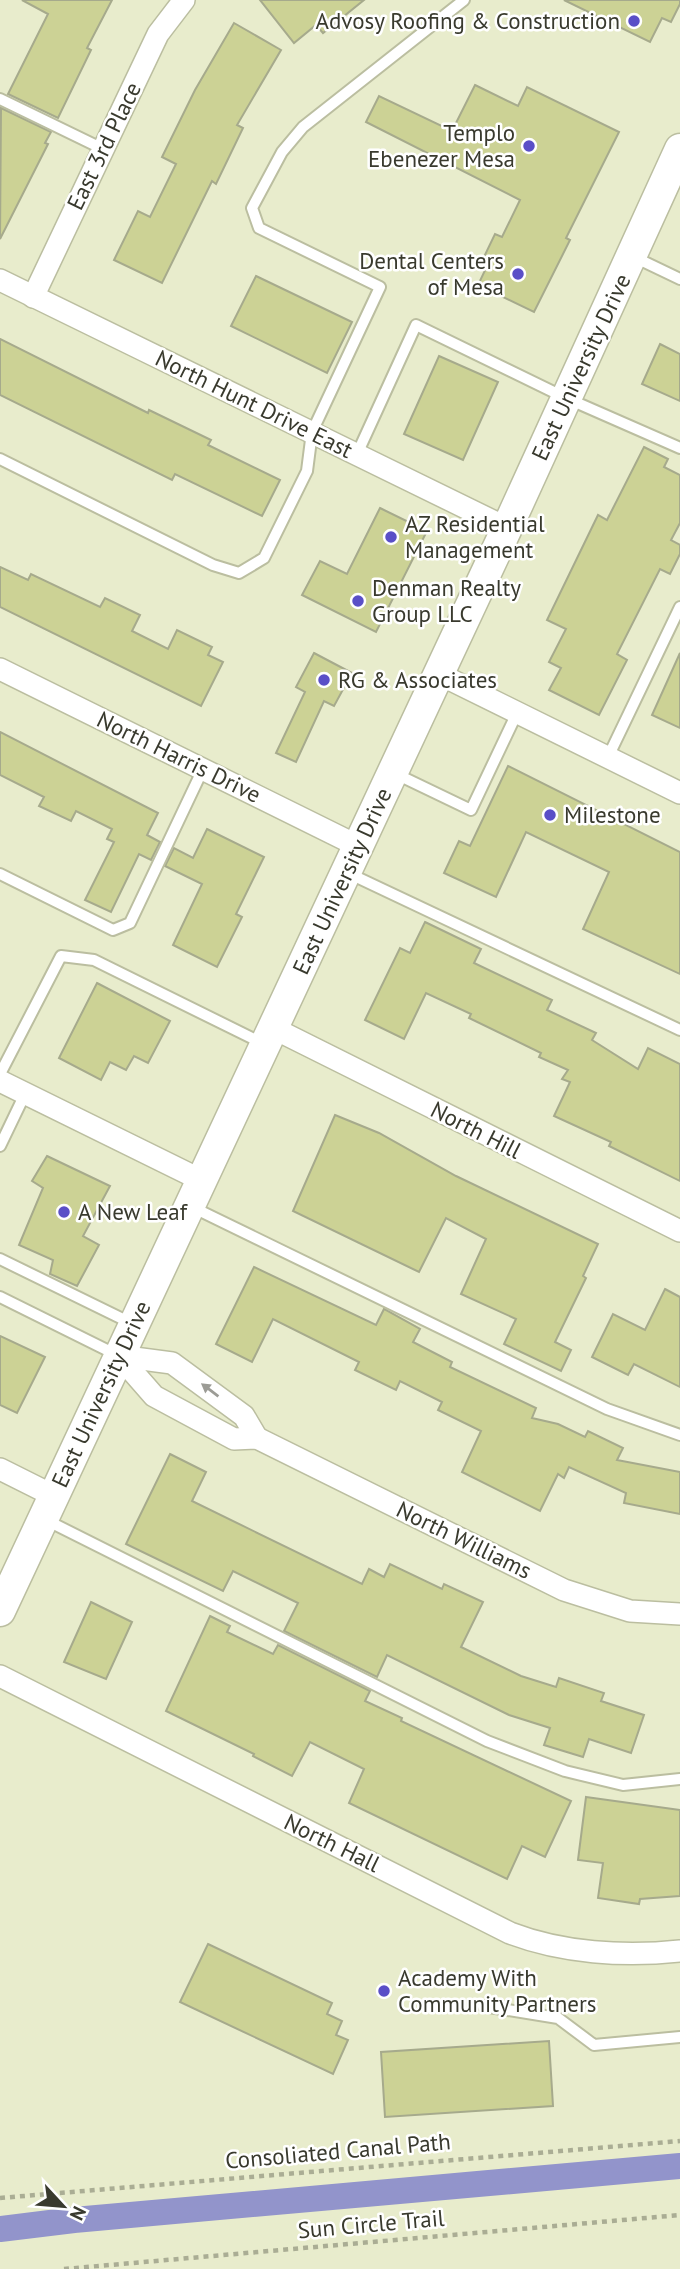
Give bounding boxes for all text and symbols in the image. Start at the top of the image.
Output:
place label: Advosy Roofing & Construction [316,6,620,35]
marker: Advosy Roofing & Construction [626,13,642,29]
street label: East 3rd Place [60,77,147,214]
place label: Templo Ebenezer Mesa [368,118,515,173]
marker: Templo Ebenezer Mesa [521,138,537,154]
place label: Dental Centers of Mesa [359,246,504,301]
marker: Dental Centers of Mesa [510,266,526,282]
street label: East University Drive [525,269,637,465]
street label: North Hunt Drive East [151,343,358,464]
place label: AZ Residential Management [405,509,545,564]
marker: AZ Residential Management [383,529,399,545]
place label: Denman Realty Group LLC [372,573,521,628]
marker: Denman Realty Group LLC [350,593,366,609]
place label: RG & Associates [338,665,497,694]
marker: RG & Associates [316,672,332,688]
street label: North Harris Drive [92,704,266,809]
street label: East University Drive [286,783,398,979]
place label: Milestone [564,800,661,829]
marker: Milestone [542,807,558,823]
street label: North Hill [426,1094,527,1165]
place label: A New Leaf [78,1197,189,1226]
marker: A New Leaf [56,1204,72,1220]
street label: East University Drive [45,1296,157,1492]
one-way arrow [201,1383,219,1397]
street label: North Williams [392,1494,537,1585]
street label: North Hall [280,1807,385,1878]
place label: Academy With Community Partners [398,1963,597,2018]
marker: Academy With Community Partners [376,1983,392,1999]
street label: Consoliated Canal Path [224,2126,452,2175]
north arrow [28,2171,98,2241]
text: N [65,2203,92,2224]
street label: Sun Circle Trail [296,2203,446,2244]

